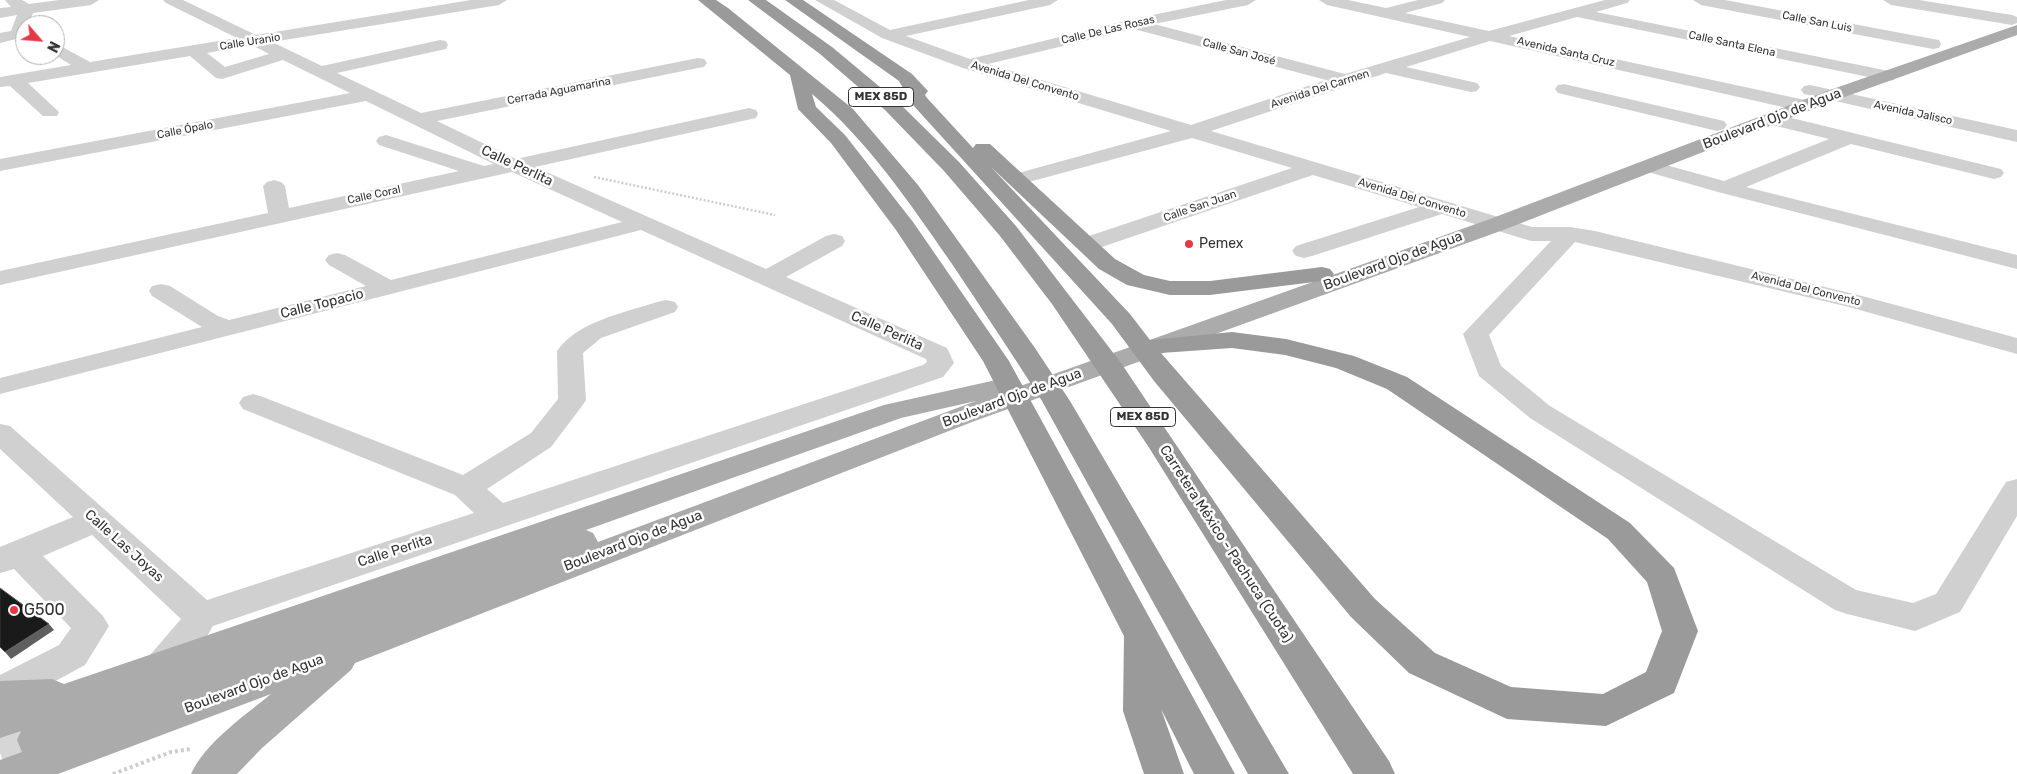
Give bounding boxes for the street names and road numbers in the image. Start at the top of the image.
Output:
street label: Calle San Luis [1781,9,1853,35]
street label: Calle De Las Rosas [1060,13,1156,47]
street label: Calle Santa Elena [1687,28,1777,60]
street label: Calle Uranio [219,31,281,53]
street label: Avenida Santa Cruz [1516,34,1616,70]
street label: Calle San José [1201,36,1277,68]
street label: Avenida Del Convento [969,58,1081,104]
street label: Avenida Del Carmen [1269,67,1371,111]
street label: Cerrada Aguamarina [506,74,612,108]
street label: Boulevard Ojo de Agua [1700,85,1844,153]
road number: MEX 85D [848,88,914,106]
street label: Avenida Jalisco [1872,98,1954,128]
street label: Calle Ópalo [156,118,214,142]
street label: Calle Perlita [478,142,556,190]
street label: Avenida Del Convento [1356,175,1468,221]
street label: Calle Coral [346,183,402,207]
street label: Calle San Juan [1162,187,1238,225]
street label: Boulevard Ojo de Agua [1321,228,1465,294]
street label: Avenida Del Convento [1750,269,1862,309]
street label: Calle Topacio [279,286,365,322]
street label: Calle Perlita [848,308,926,354]
street label: Boulevard Ojo de Agua [940,365,1084,431]
road number: MEX 85D [1110,408,1176,427]
street label: Carretera México - Pachuca (Cuota) [1156,442,1296,646]
street label: Calle Las Joyas [81,506,167,586]
street label: Boulevard Ojo de Agua [561,507,705,575]
street label: Calle Perlita [356,531,434,571]
street label: Boulevard Ojo de Agua [182,651,326,717]

